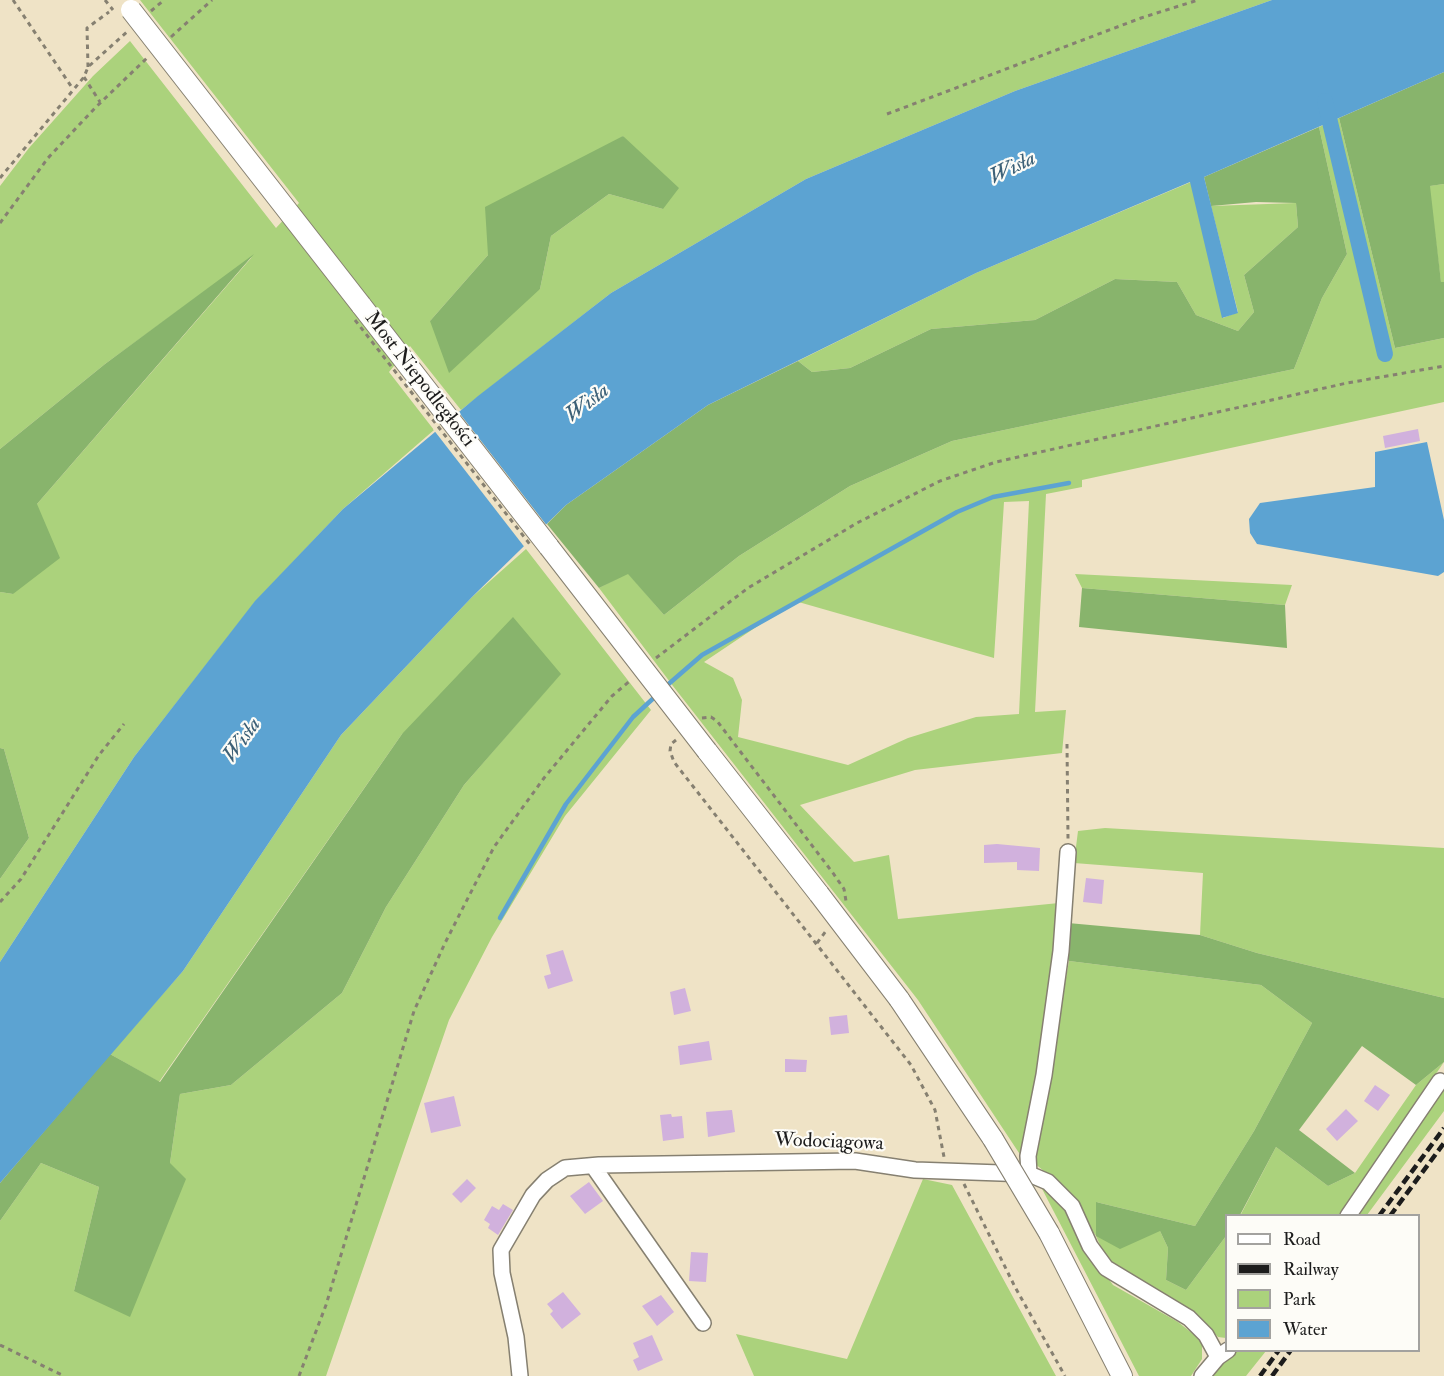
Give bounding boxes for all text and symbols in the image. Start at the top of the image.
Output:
water label: Wisła [986,147,1040,191]
street label: Most Niepodległości [359,308,479,452]
water label: Wisła [561,379,615,429]
water label: Wisła [219,714,267,768]
street label: Wodociągowa [774,1129,884,1157]
legend [1225,1214,1420,1352]
text: Road [1283,1228,1321,1251]
text: Railway [1283,1258,1339,1281]
text: Park [1283,1288,1316,1311]
text: Water [1283,1318,1327,1341]

